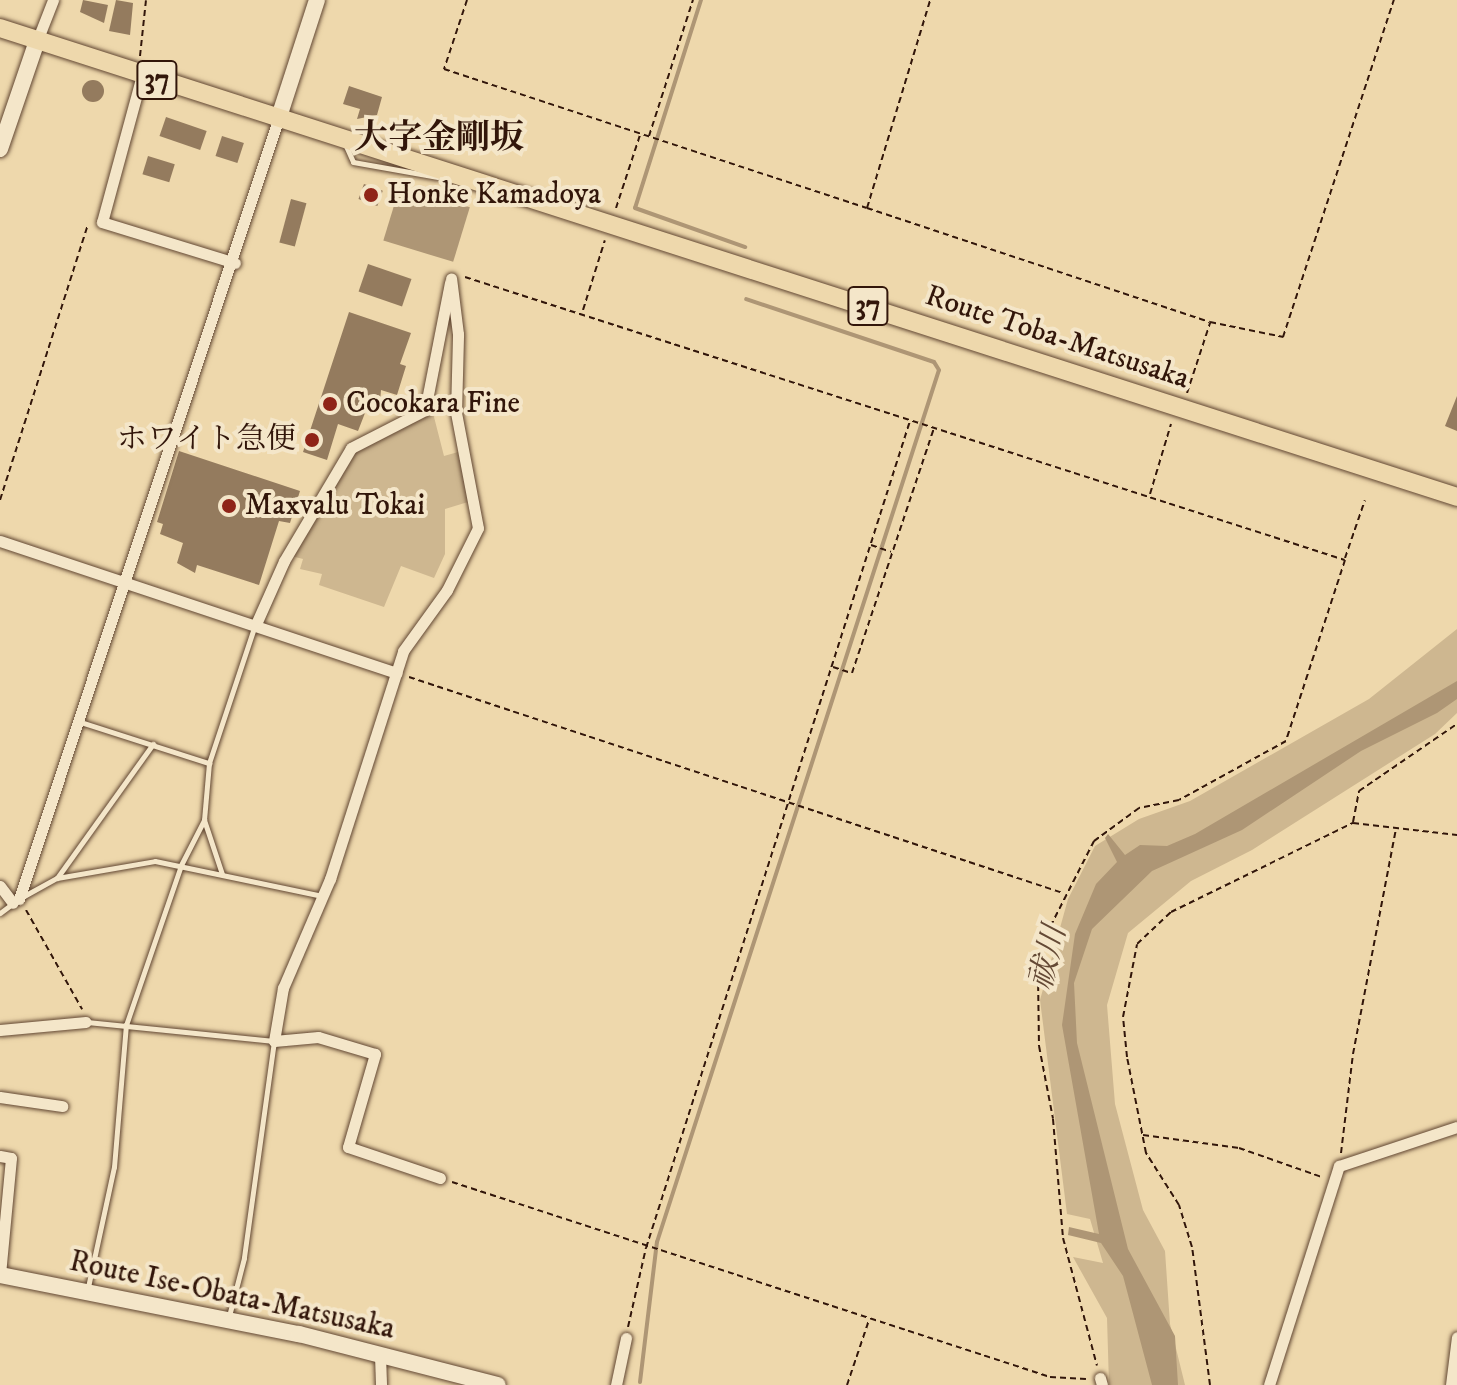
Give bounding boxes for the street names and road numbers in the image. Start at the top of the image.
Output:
road number: 37 [135,56,179,104]
street label: Route Toba-Matsusaka [921,278,1193,398]
road number: 37 [846,282,890,330]
street label: Route Ise-Obata-Matsusaka [66,1244,398,1348]

